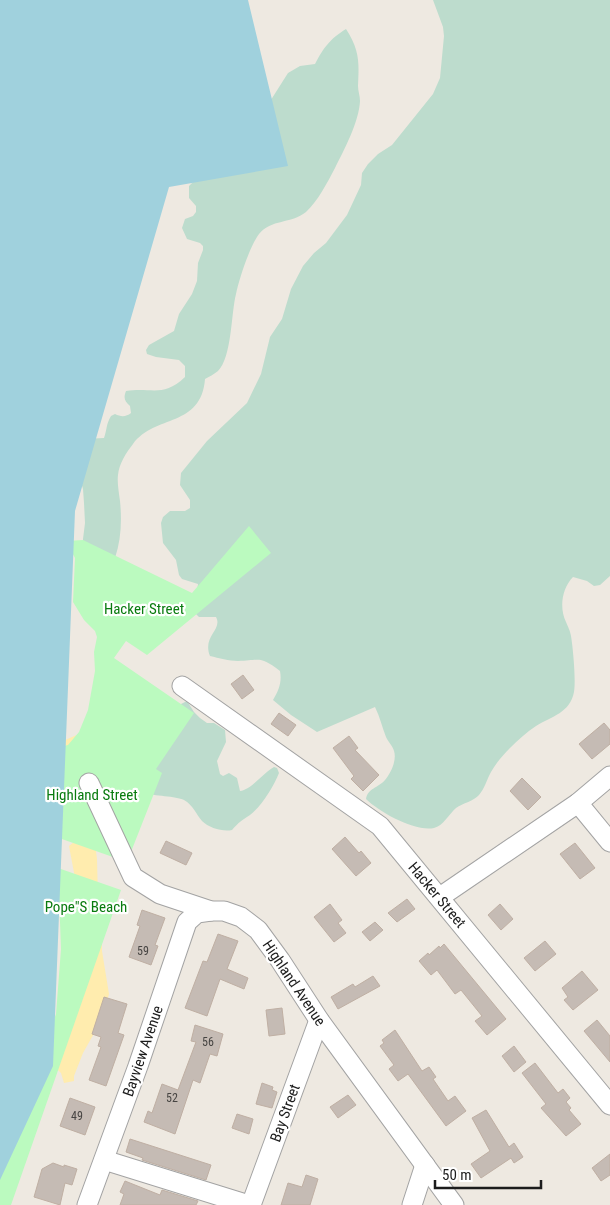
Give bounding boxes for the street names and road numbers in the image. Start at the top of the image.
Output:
street label: Hacker Street [404,858,470,932]
street label: Highland Avenue [259,937,329,1029]
street label: Bayview Avenue [119,1003,167,1099]
street label: Bay Street [266,1082,304,1144]

